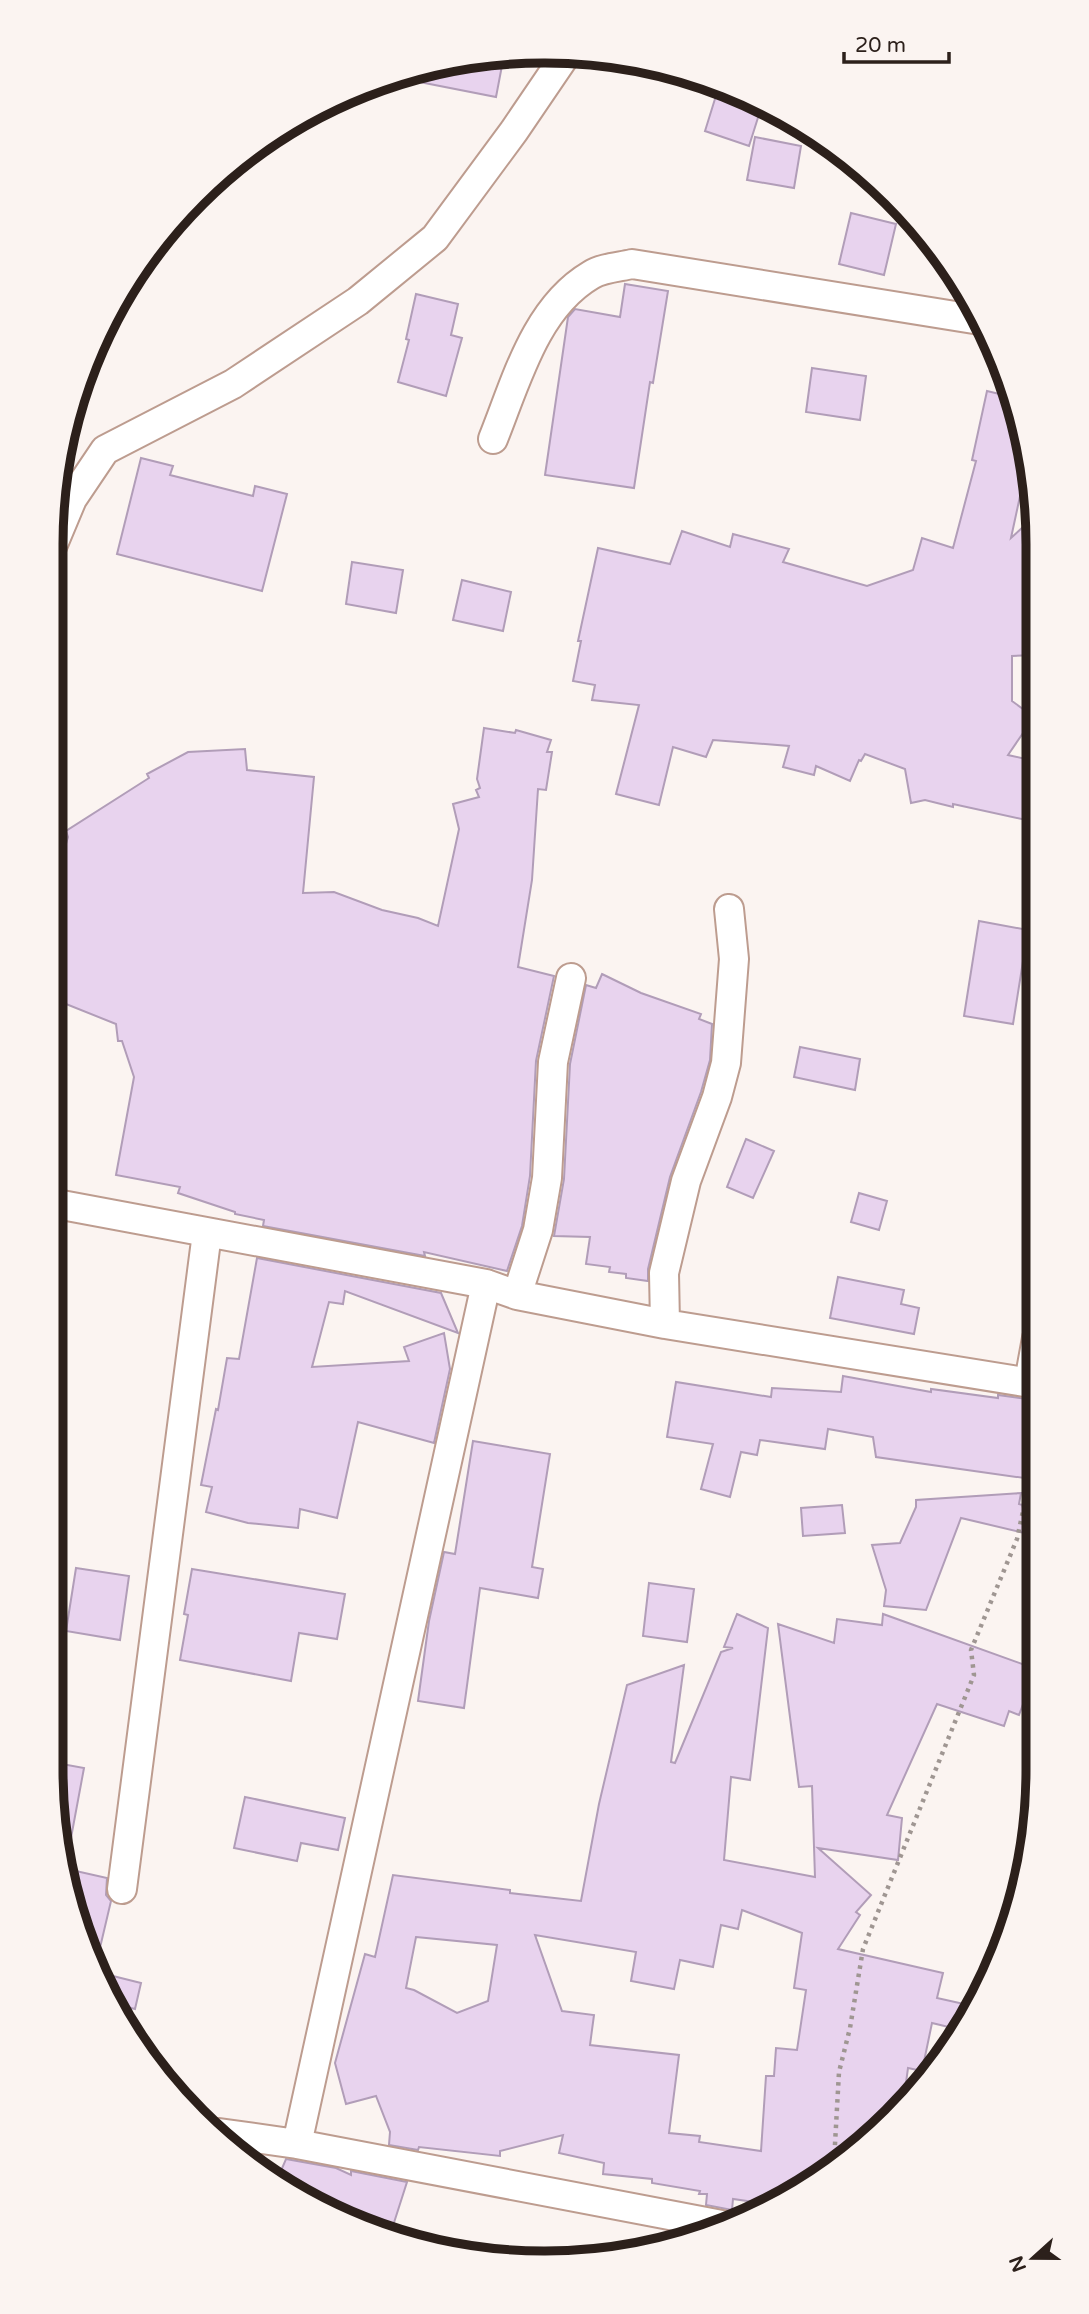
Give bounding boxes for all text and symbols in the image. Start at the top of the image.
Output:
scale bar [844,21,949,65]
text: 20 m [855,33,906,58]
north arrow [998,2223,1068,2293]
text: N [1005,2253,1031,2275]

